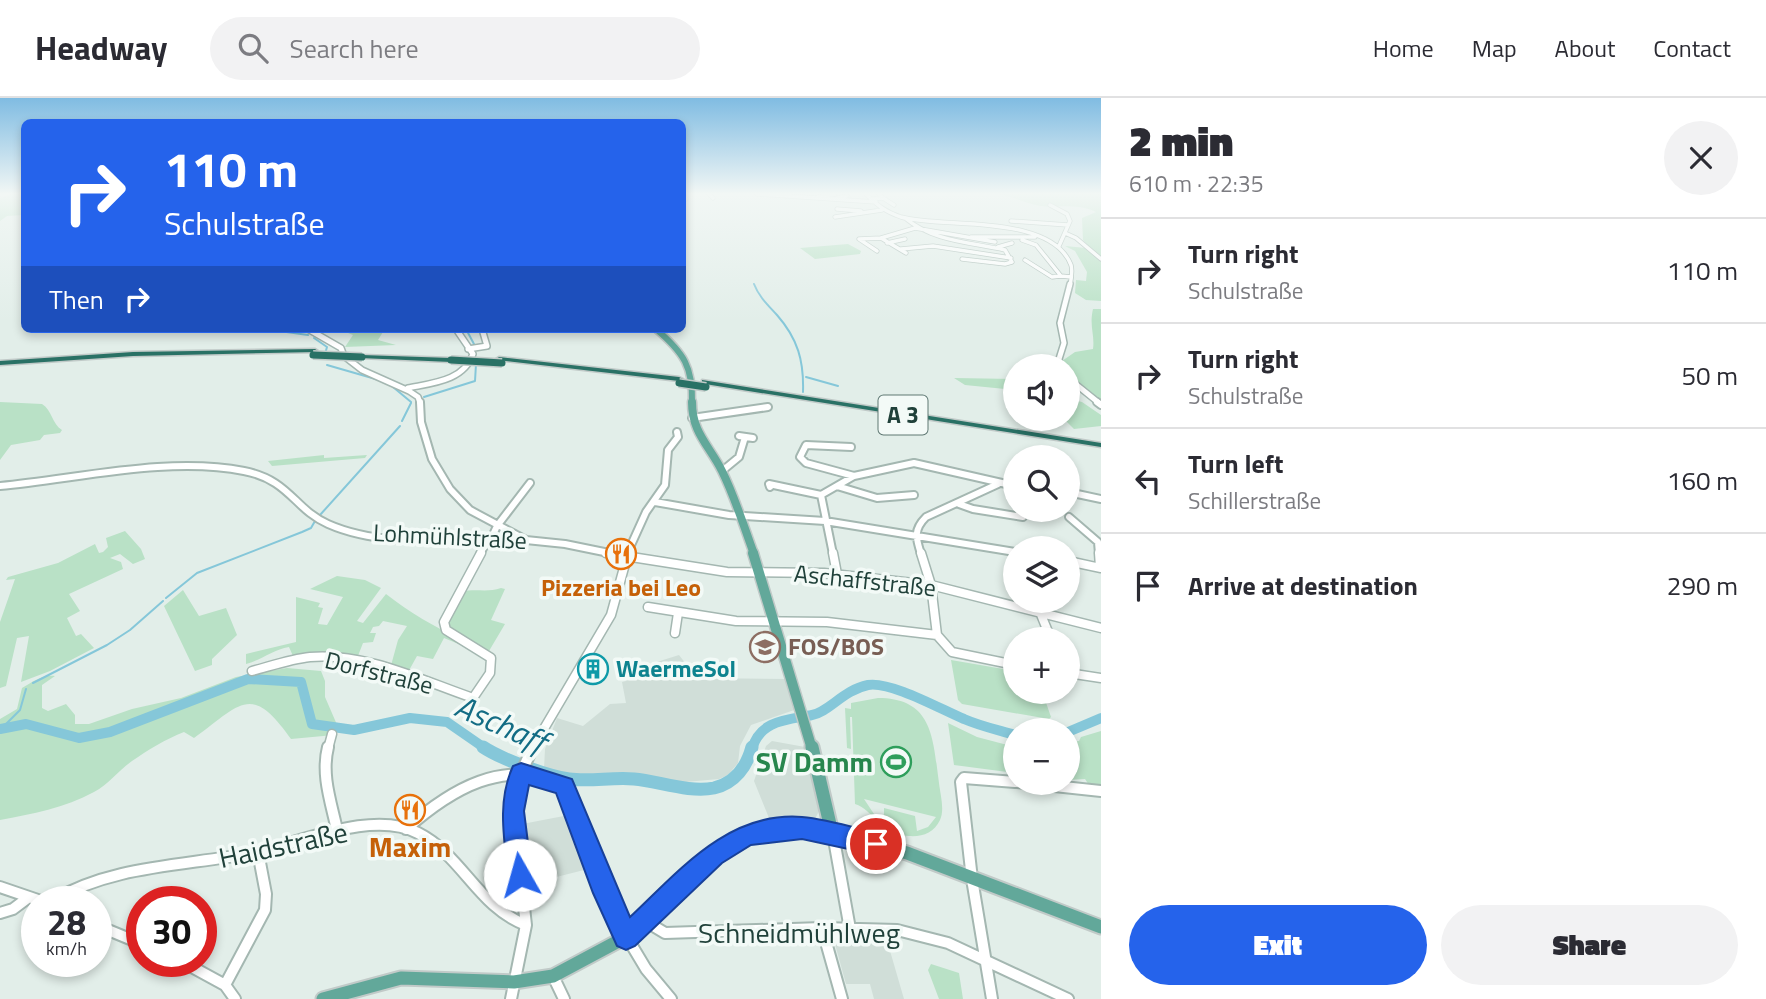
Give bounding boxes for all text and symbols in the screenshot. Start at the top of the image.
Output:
search box [210,17,700,80]
text: Headway [35,23,168,73]
icon: search [234,29,272,67]
text: Search here [290,29,419,68]
text: Home [1373,30,1434,66]
text: Map [1472,30,1517,66]
text: About [1555,30,1615,66]
text: Contact [1653,30,1731,66]
text: 2 min [1129,108,1233,172]
button: close [1664,121,1738,195]
text: 110 m [164,131,298,206]
icon: right [49,147,140,238]
text: 610 m · 22:35 [1129,166,1264,201]
text: Schulstraße [164,199,325,247]
text: Turn right [1188,234,1299,273]
text: 110 m [1667,251,1738,290]
icon: right [1129,252,1167,290]
text: Schulstraße [1188,273,1303,308]
text: Then [49,280,104,319]
icon: right [118,280,156,318]
text: Turn right [1188,339,1299,378]
map controls [1003,354,1080,795]
button: sound [1003,354,1080,431]
text: 50 m [1681,356,1738,395]
icon: right [1129,357,1167,395]
text: Schulstraße [1188,378,1303,413]
road number: A 3 [878,396,928,434]
text: Turn left [1188,444,1283,483]
button: search [1003,445,1080,522]
text: 160 m [1667,461,1738,500]
icon: left [1129,462,1167,500]
text: Schillerstraße [1188,483,1321,518]
street label: Lohmühlstraße [372,514,528,558]
button: layers [1003,536,1080,613]
restaurant icon: Pizzeria bei Leo [604,537,638,571]
street label: Aschaffstraße [792,555,938,605]
text: Arrive at destination [1188,566,1418,605]
text: 290 m [1667,566,1738,605]
icon: arrive [1129,567,1167,605]
place label: Pizzeria bei Leo [541,569,701,605]
button: + [1003,627,1080,704]
place label: FOS/BOS [788,628,884,664]
school or university icon: FOS/BOS [748,630,782,664]
street label: Dorfstraße [321,641,437,703]
place label: WaermeSol [616,650,736,686]
building icon: WaermeSol [576,652,610,686]
water label: Aschaff [448,682,560,767]
button: − [1003,718,1080,795]
place label: SV Damm [756,740,873,783]
sports icon: SV Damm [879,745,913,779]
restaurant icon: Maxim [393,793,427,827]
street label: Haidstraße [215,810,351,879]
pin [846,814,906,874]
place label: Maxim [369,825,451,868]
icon: arrive [857,825,895,863]
position arrow [483,838,557,912]
speed limit sign: 30 [126,886,217,977]
text: 28 [47,895,86,949]
button: Exit [1129,905,1427,985]
button: Share [1441,905,1738,985]
street label: Schneidmühlweg [698,911,900,954]
text: km/h [46,935,87,962]

